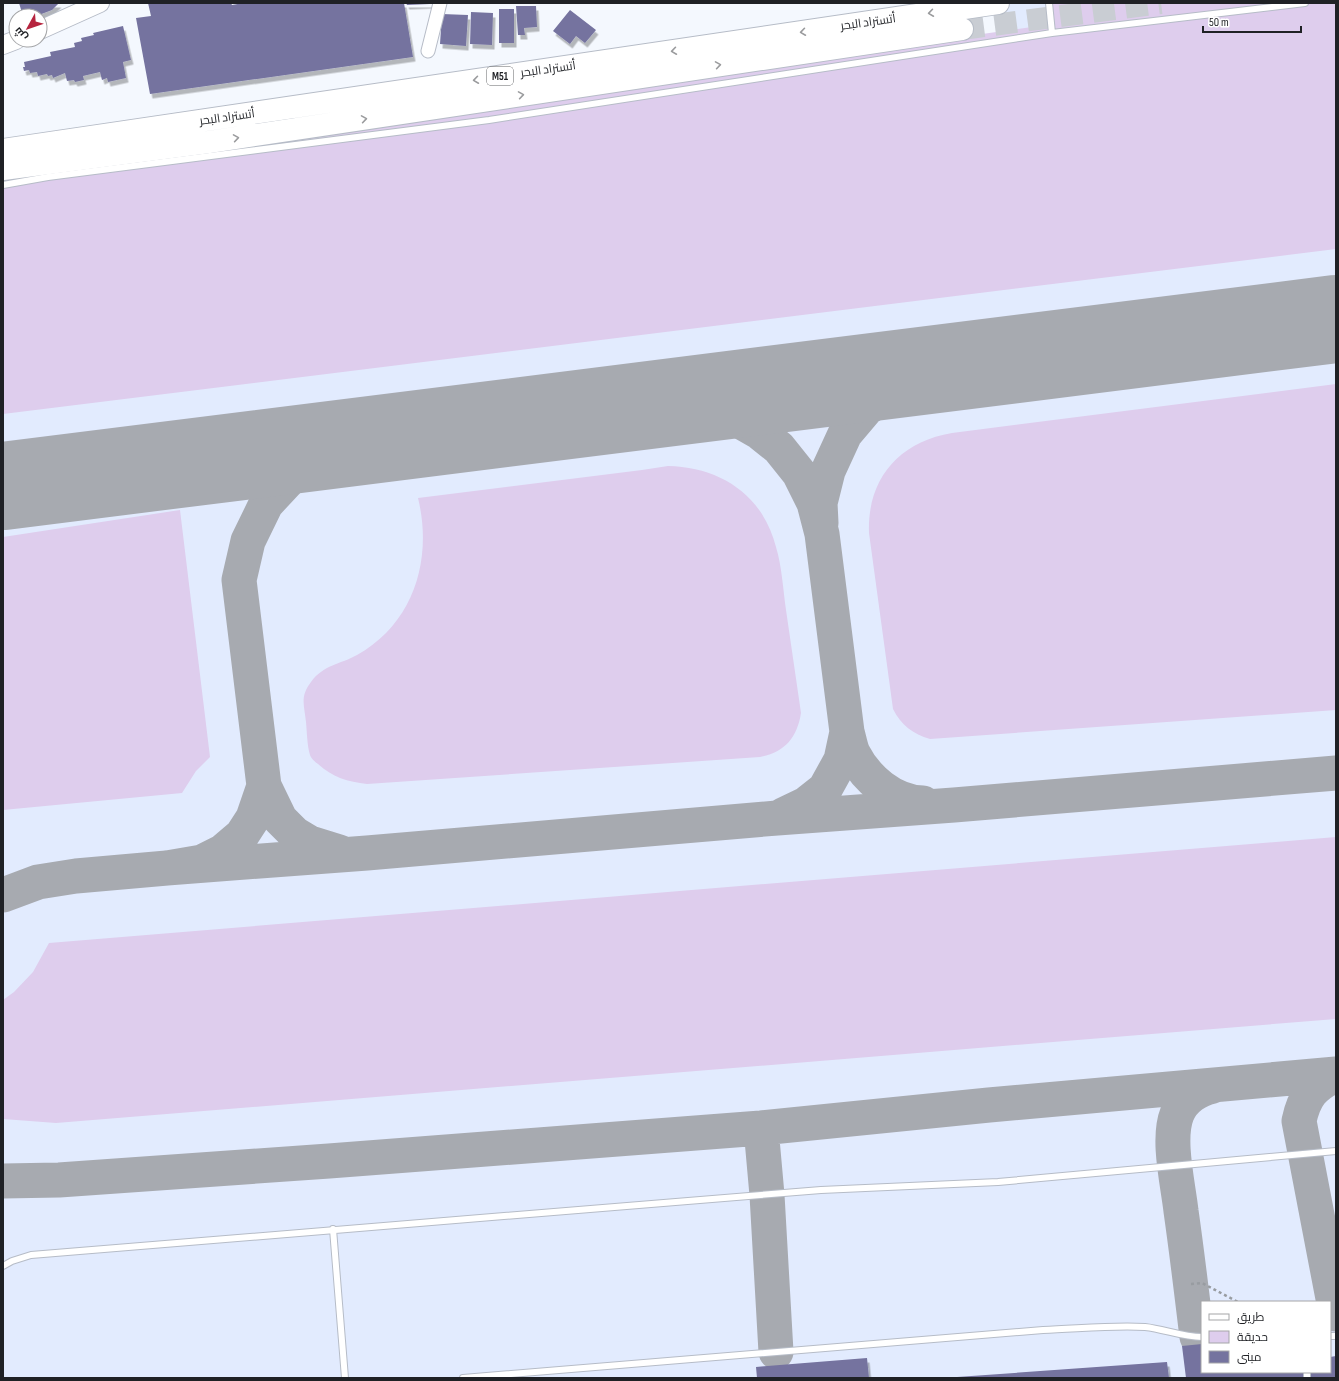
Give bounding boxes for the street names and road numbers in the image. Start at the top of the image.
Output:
street label: أتستراد البحر [838,10,897,34]
street label: أتستراد البحر [518,57,577,81]
road number: M51 [487,67,513,85]
street label: أتستراد البحر [197,105,256,129]

